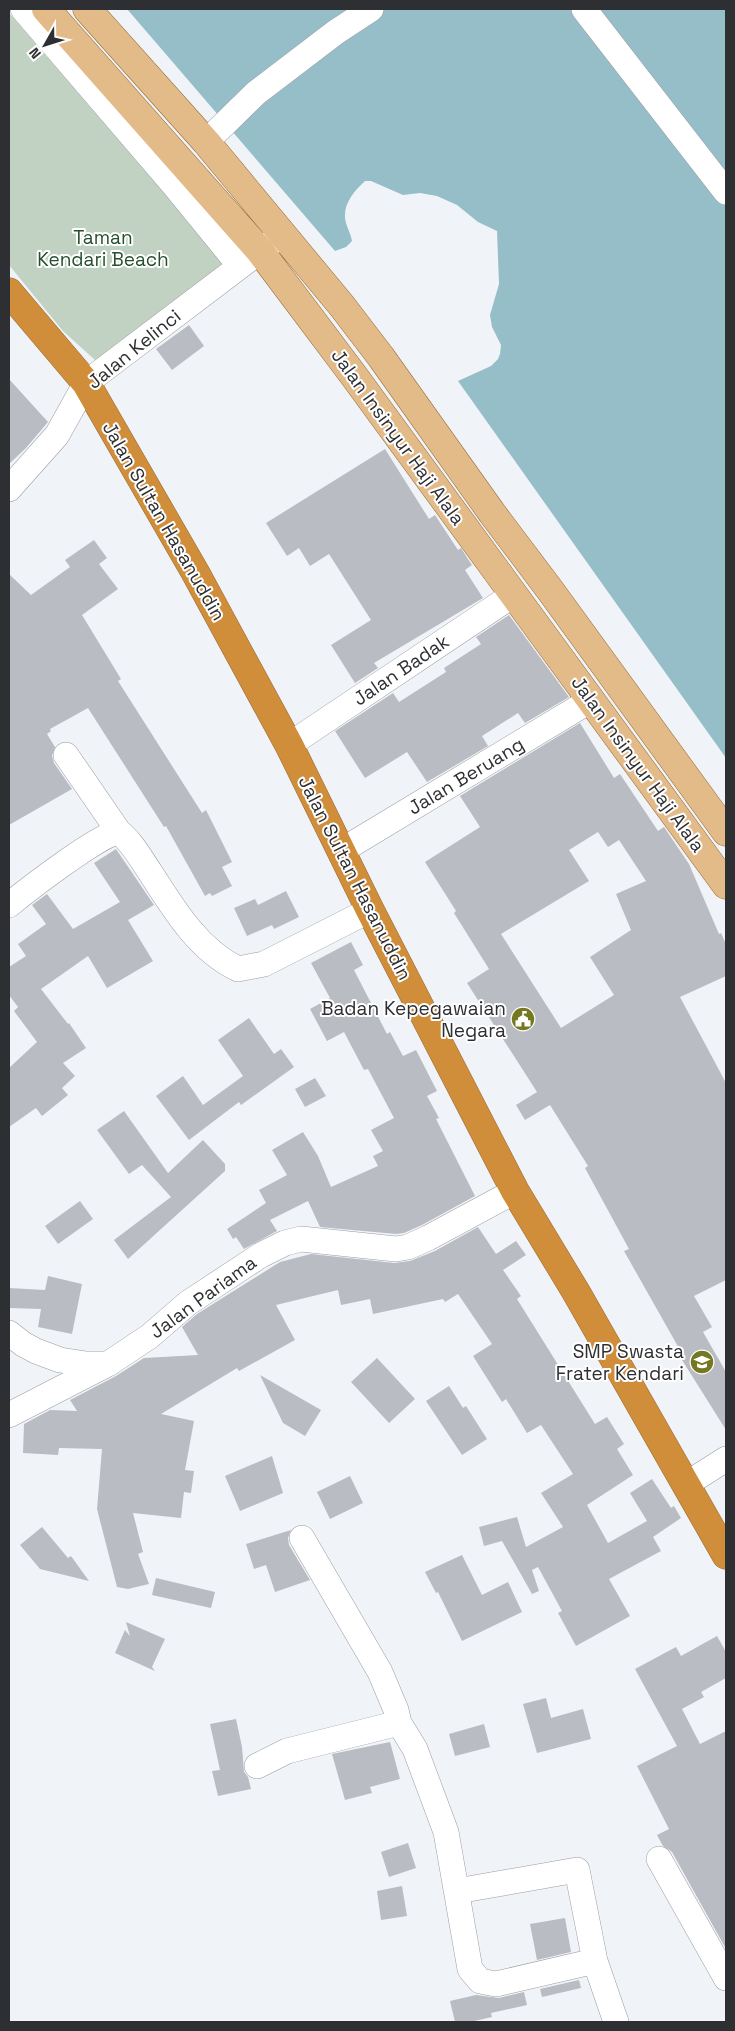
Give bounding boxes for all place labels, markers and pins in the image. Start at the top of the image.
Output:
place label: Badan Kepegawaian Negara [321,996,506,1043]
public building icon: Badan Kepegawaian Negara [510,1006,536,1032]
place label: SMP Swasta Frater Kendari [556,1339,684,1386]
school or university icon: SMP Swasta Frater Kendari [689,1349,715,1375]

